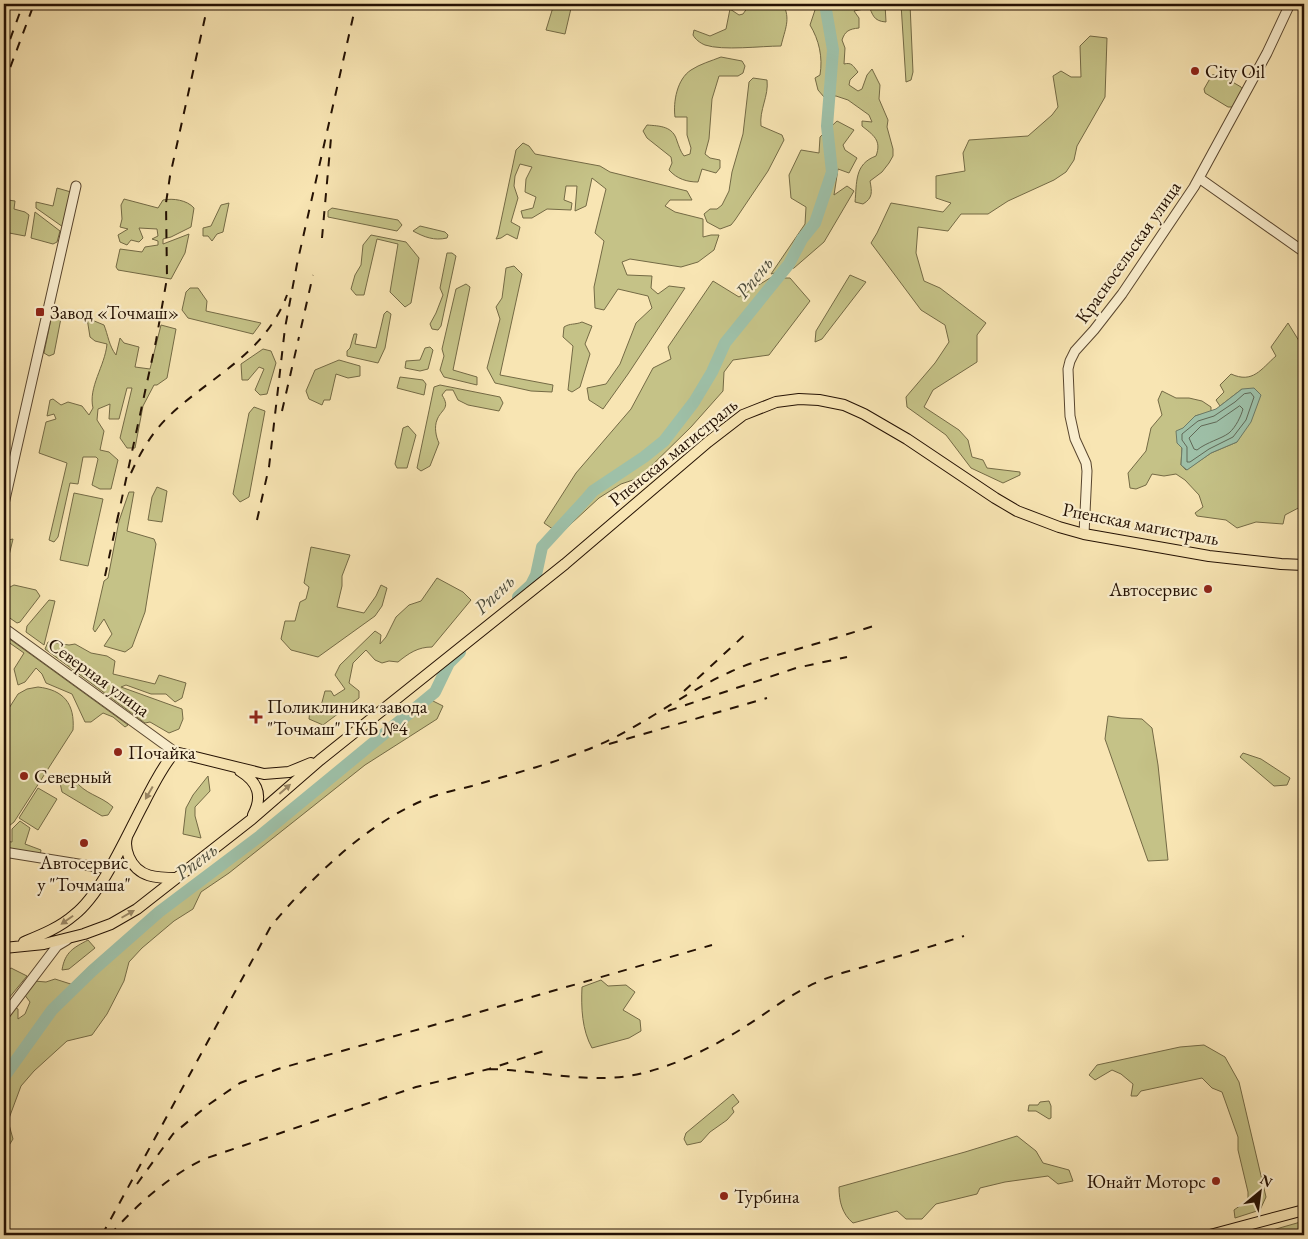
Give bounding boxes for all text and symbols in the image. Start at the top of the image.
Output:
place label: City Oil [1205,59,1265,84]
marker: City Oil [1189,65,1201,77]
street label: Красносельская улица [1069,176,1187,328]
water label: Рпень [729,250,779,304]
place label: Завод «Точмаш» [50,300,179,325]
marker: Завод «Точмаш» [34,306,46,318]
street label: Рпенская магистраль [603,392,743,512]
street label: Рпенская магистраль [1061,497,1222,552]
water label: Рпень [468,568,520,620]
place label: Автосервис [1108,577,1198,602]
marker: Автосервис [1202,583,1214,595]
street label: Северная улица [43,632,155,723]
place label: Поликлиника завода "Точмаш" ГКБ №4 [267,694,428,741]
marker: Поликлиника завода "Точмаш" ГКБ №4 [249,710,263,724]
place label: Почайка [128,740,196,765]
marker: Почайка [112,746,124,758]
place label: Северный [34,764,112,789]
marker: Северный [18,770,30,782]
one-way arrow [279,783,291,795]
one-way arrow [145,786,153,801]
water label: Рпень [169,836,223,886]
marker: Автосервис у "Точмаша" [78,837,90,849]
place label: Автосервис у "Точмаша" [37,850,131,897]
one-way arrow [120,910,135,918]
one-way arrow [60,915,74,925]
north arrow [1236,1166,1286,1216]
place label: Юнайт Моторс [1086,1169,1206,1194]
text: N [1257,1170,1276,1192]
marker: Юнайт Моторс [1210,1175,1222,1187]
place label: Турбина [734,1184,800,1209]
marker: Турбина [718,1190,730,1202]

